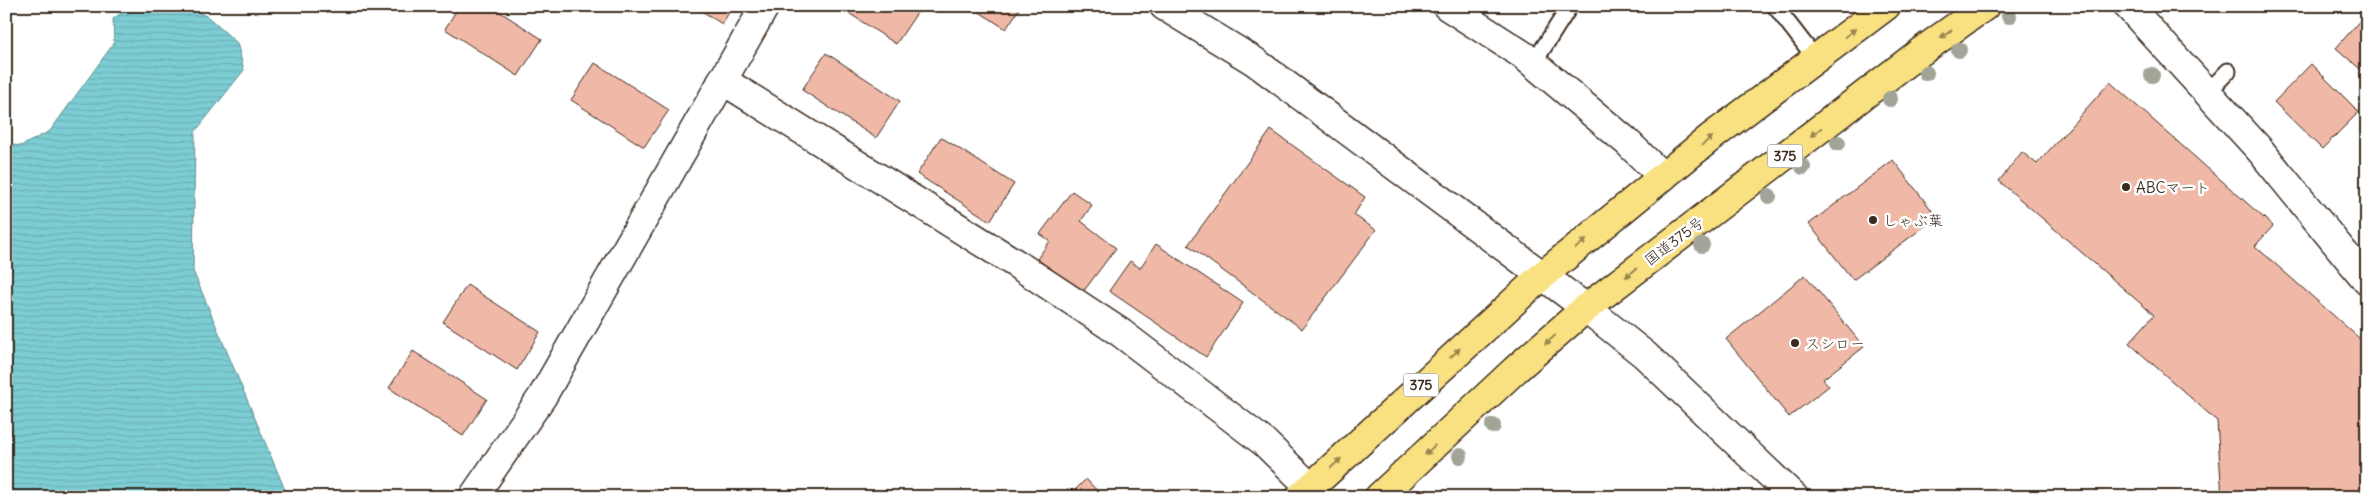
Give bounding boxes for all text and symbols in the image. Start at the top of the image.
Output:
one-way arrow [1844,28,1857,38]
one-way arrow [1939,29,1952,39]
one-way arrow [1809,127,1823,137]
one-way arrow [1700,136,1713,147]
road number: 375 [1768,144,1802,168]
place label: ABCマート [2136,178,2210,197]
marker: ABCマート [2120,181,2132,193]
place label: しゃぶ葉 [1883,211,1943,230]
street label: 国道375号 [1641,212,1707,270]
marker: しゃぶ葉 [1867,214,1879,226]
one-way arrow [1575,239,1587,250]
one-way arrow [1625,268,1638,279]
one-way arrow [1544,334,1556,346]
place label: スシロー [1805,334,1865,353]
marker: スシロー [1789,337,1801,349]
one-way arrow [1449,348,1462,359]
road number: 375 [1404,374,1438,396]
one-way arrow [1424,444,1436,456]
one-way arrow [1329,458,1342,469]

